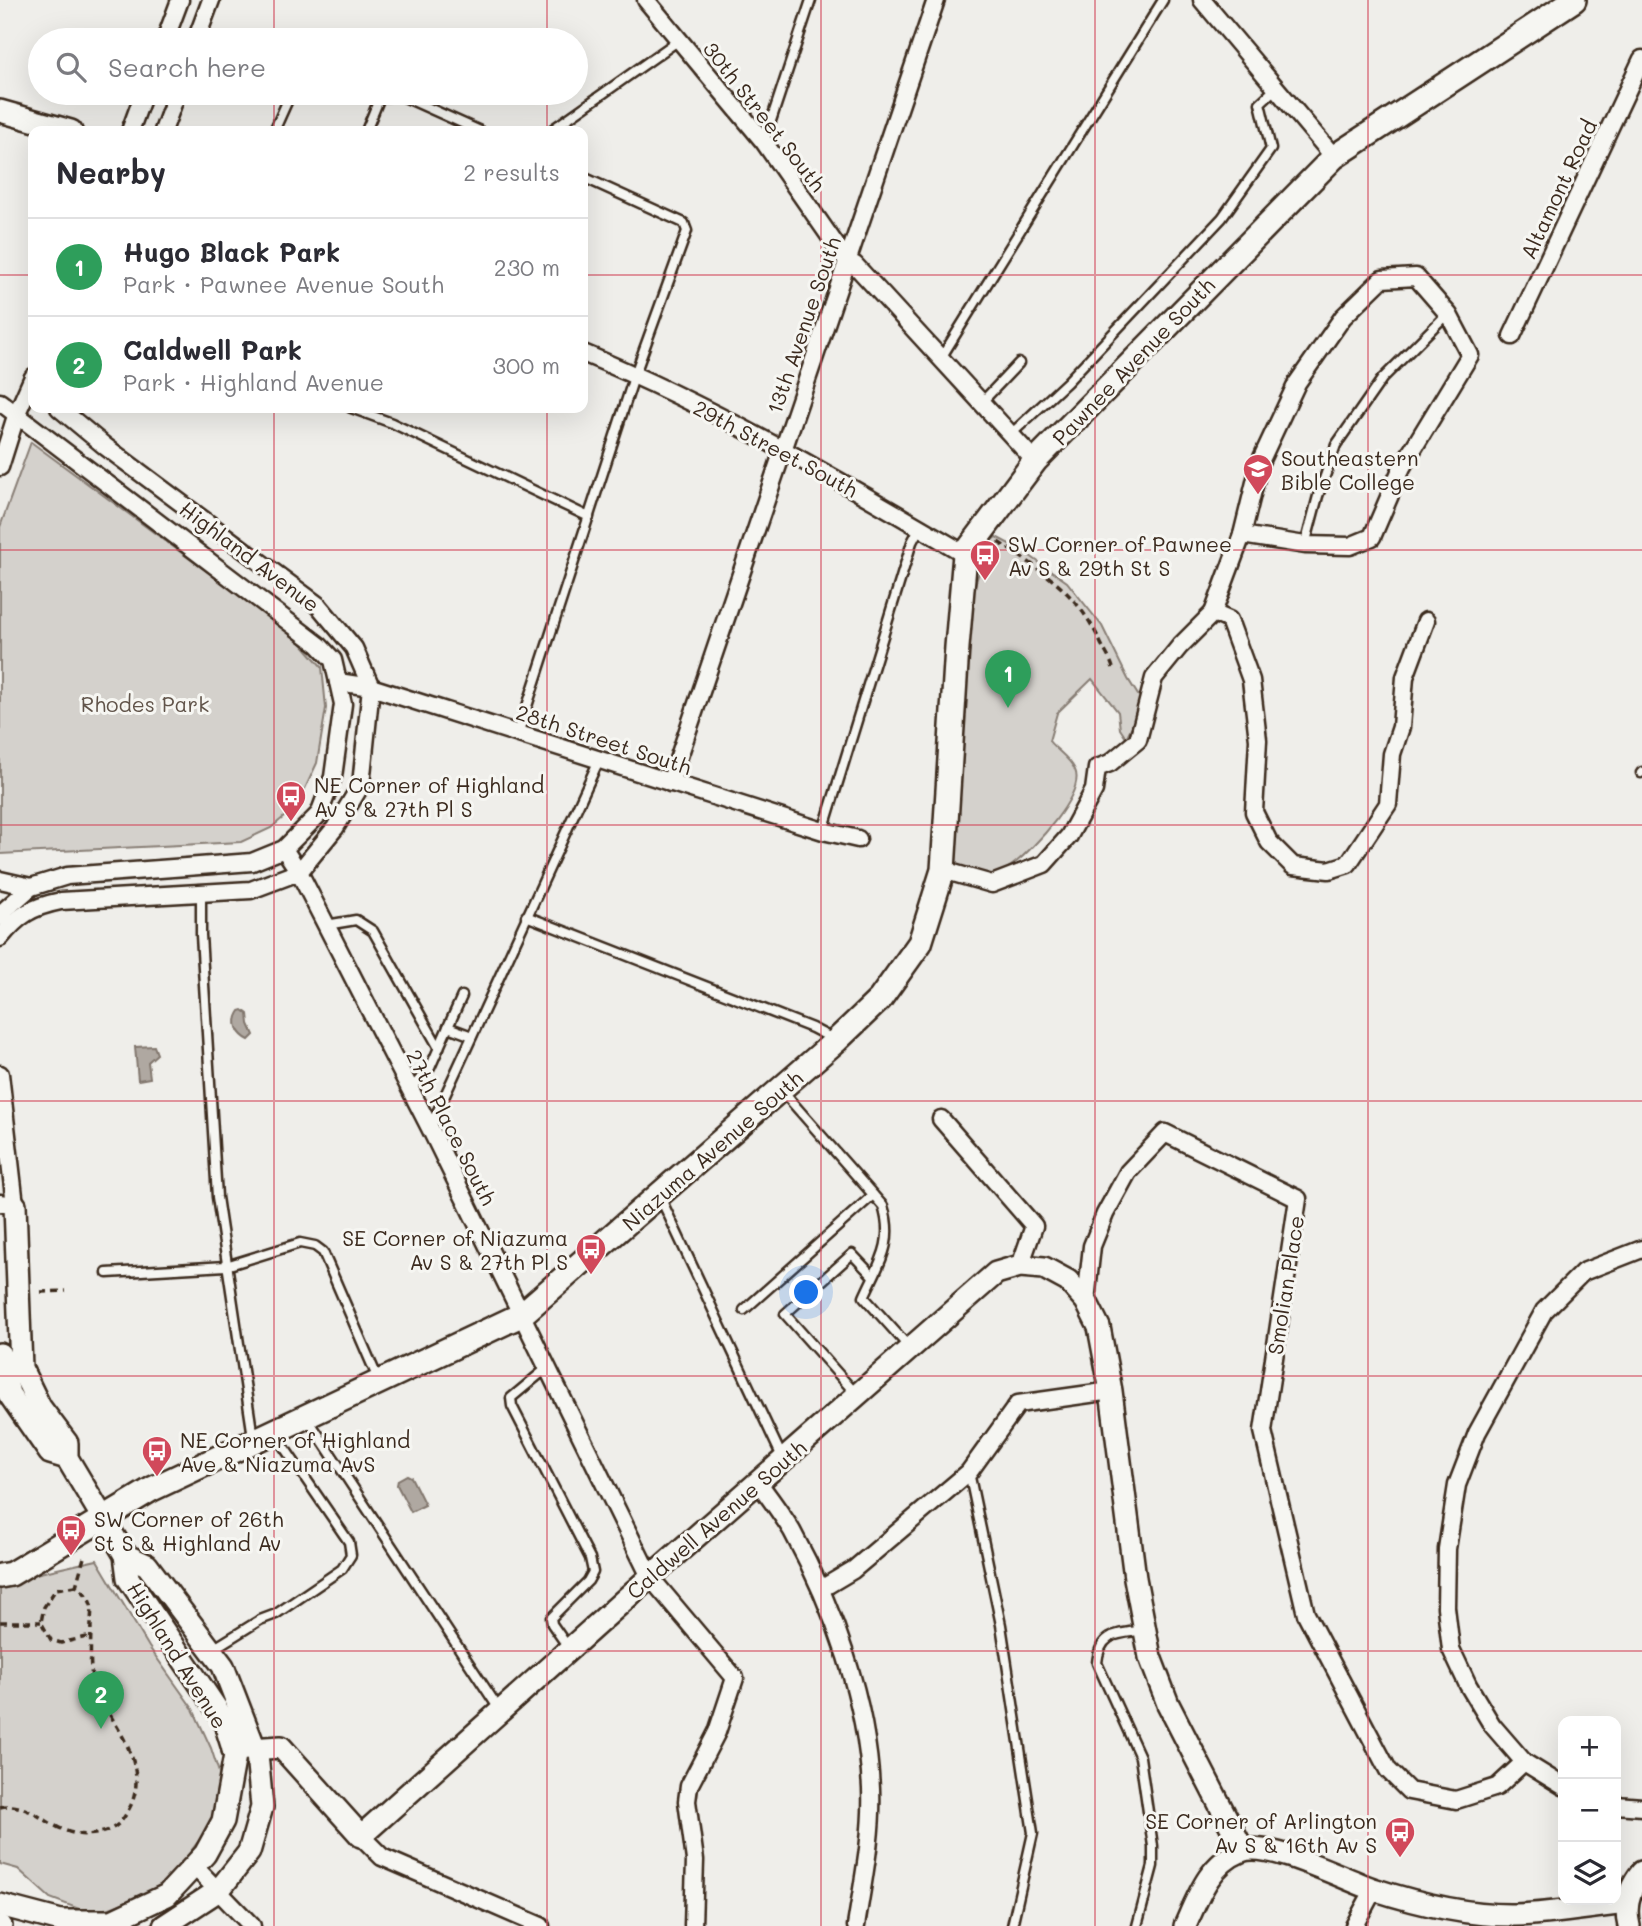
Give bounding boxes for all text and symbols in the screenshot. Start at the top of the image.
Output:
search box [28,28,588,105]
street label: 30th Street South [698,35,832,197]
icon: search [52,48,90,86]
text: Search here [108,50,266,84]
street label: Altamont Road [1514,115,1602,263]
text: Nearby [56,152,166,192]
text: 2 results [463,157,560,187]
street label: 13th Avenue South [760,233,846,417]
text: Hugo Black Park [123,235,340,269]
text: 1 [74,252,84,282]
text: 230 m [494,252,560,282]
text: Park · Pawnee Avenue South [123,269,444,299]
street label: Pawnee Avenue South [1046,271,1220,451]
text: Caldwell Park [123,333,302,367]
text: 2 [73,350,85,380]
text: 300 m [492,350,560,380]
text: Park · Highland Avenue [123,367,384,397]
street label: 29th Street South [689,393,863,503]
place label: Southeastern Bible College [1281,444,1419,495]
school or university icon: Southeastern Bible College [1241,452,1275,496]
street label: Highland Avenue [175,495,325,617]
place label: SW Corner of Pawnee Av S & 29th St S [1008,530,1232,581]
bus stop icon: SW Corner of Pawnee Av S & 29th St S [968,538,1002,582]
pin: 1 [985,650,1031,708]
park label: Rhodes Park [81,690,209,717]
street label: 28th Street South [513,698,695,780]
place label: NE Corner of Highland Av S & 27th Pl S [314,771,544,822]
bus stop icon: NE Corner of Highland Av S & 27th Pl S [274,779,308,823]
street label: 27th Place South [401,1045,503,1209]
street label: Niazuma Avenue South [616,1064,808,1236]
street label: Smolian Place [1261,1213,1309,1357]
place label: SE Corner of Niazuma Av S & 27th Pl S [342,1224,568,1275]
bus stop icon: SE Corner of Niazuma Av S & 27th Pl S [574,1232,608,1276]
your location [789,1275,823,1309]
place label: NE Corner of Highland Ave & Niazuma AvS [180,1426,410,1477]
bus stop icon: NE Corner of Highland Ave & Niazuma AvS [140,1434,174,1478]
street label: Caldwell Avenue South [621,1434,811,1604]
place label: SW Corner of 26th St S & Highland Av [94,1505,284,1556]
bus stop icon: SW Corner of 26th St S & Highland Av [54,1513,88,1557]
street label: Highland Avenue [122,1577,234,1733]
pin: 2 [78,1671,124,1729]
map controls [1558,1716,1621,1905]
button: + [1558,1716,1621,1779]
button: − [1558,1779,1621,1842]
place label: SE Corner of Arlington Av S & 16th Av S [1145,1807,1377,1858]
bus stop icon: SE Corner of Arlington Av S & 16th Av S [1383,1815,1417,1859]
button: layers [1558,1842,1621,1905]

